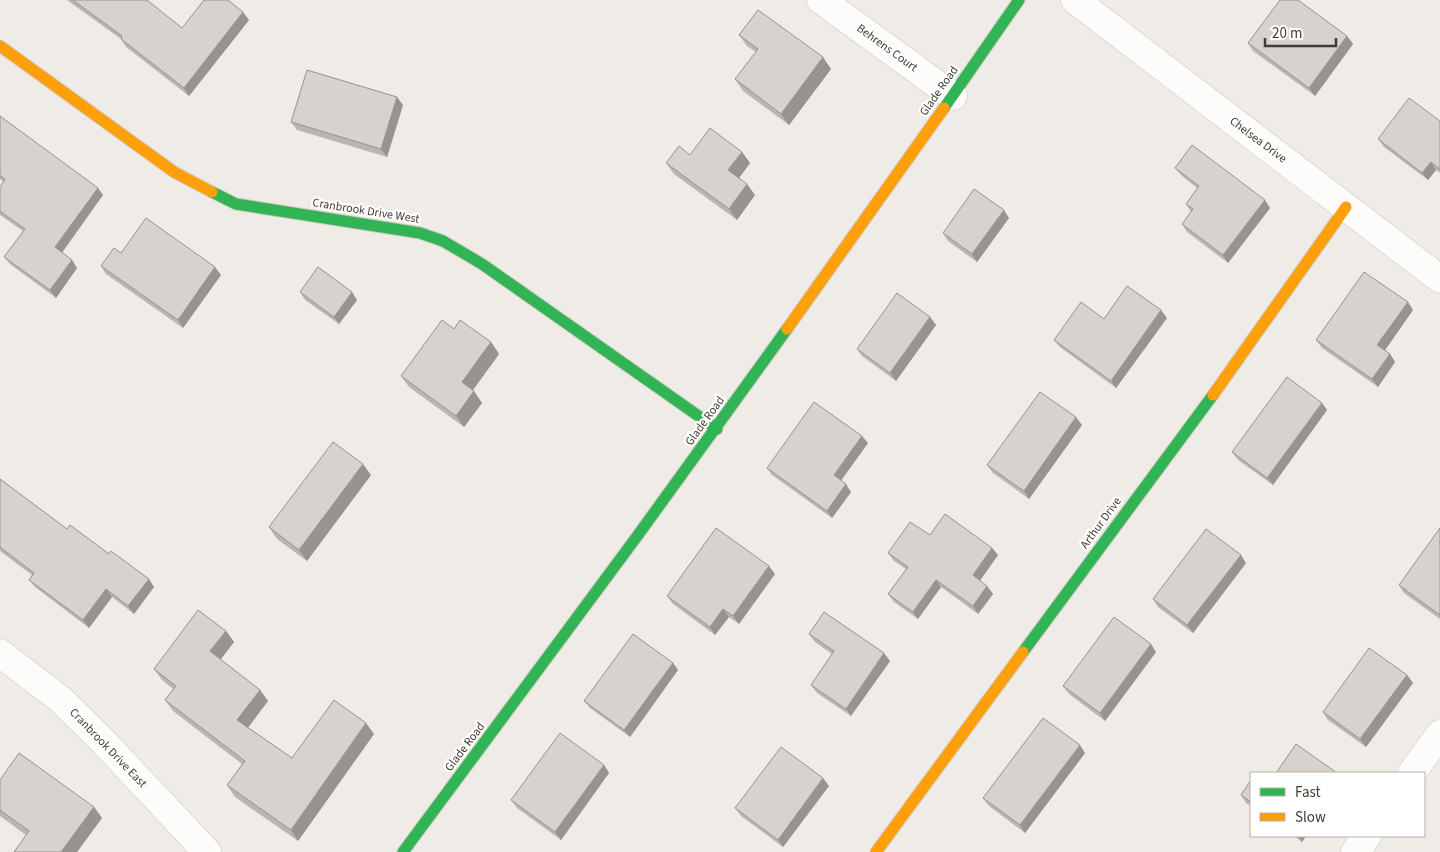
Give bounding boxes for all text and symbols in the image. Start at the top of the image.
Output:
scale bar [1265,15,1336,47]
street label: Behrens Court [853,20,921,76]
text: 20 m [1272,23,1302,44]
street label: Glade Road [916,63,962,119]
street label: Chelsea Drive [1226,113,1290,167]
street label: Cranbrook Drive West [311,194,421,228]
street label: Glade Road [681,393,729,449]
street label: Arthur Drive [1076,494,1126,552]
street label: Cranbrook Drive East [65,704,151,792]
street label: Glade Road [441,719,489,775]
legend [1250,772,1425,837]
text: Fast [1295,782,1321,803]
text: Slow [1295,807,1326,828]

